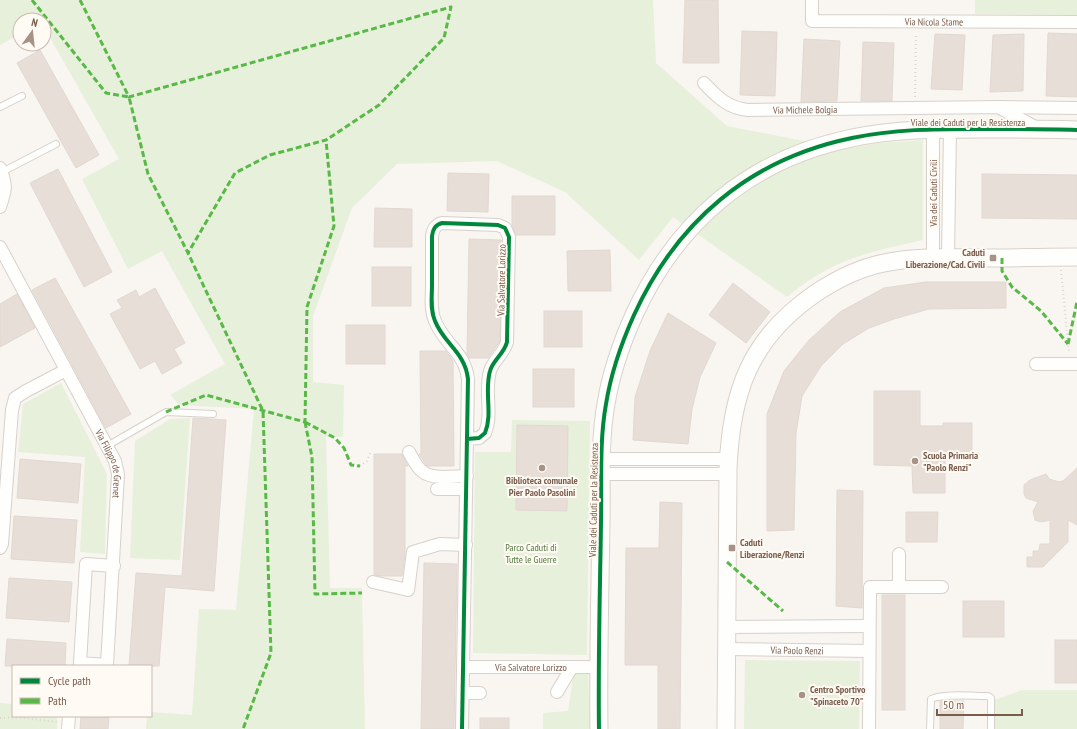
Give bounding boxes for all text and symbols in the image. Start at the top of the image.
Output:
north arrow [12,12,52,52]
text: N [30,15,39,30]
street label: Via Nicola Stame [904,15,963,29]
street label: Via Michele Bolgia [772,103,837,117]
street label: Viale dei Caduti per la Resistenza [910,116,1025,129]
street label: Via dei Caduti Civili [927,159,940,228]
street label: Via Salvatore Lorizzo [494,244,509,317]
place label: Caduti Liberazione/Cad. Civili [906,246,985,271]
marker: Caduti Liberazione/Cad. Civili [988,253,998,263]
street label: Via Filippo de Grenet [92,426,124,499]
street label: Viale dei Caduti per la Resistenza [586,443,601,558]
place label: Scuola Primaria "Paolo Renzi" [923,449,978,474]
marker: Scuola Primaria "Paolo Renzi" [910,456,920,466]
marker: Biblioteca comunale Pier Paolo Pasolini [537,463,547,473]
place label: Biblioteca comunale Pier Paolo Pasolini [506,474,578,499]
place label: Caduti Liberazione/Renzi [740,536,805,561]
park label: Parco Caduti di Tutte le Guerre [505,541,557,566]
marker: Caduti Liberazione/Renzi [727,543,737,553]
street label: Via Paolo Renzi [769,644,824,657]
street label: Via Salvatore Lorizzo [494,661,567,674]
legend [12,665,152,717]
text: Cycle path [48,673,91,688]
place label: Centro Sportivo "Spinaceto 70" [810,683,866,708]
marker: Centro Sportivo "Spinaceto 70" [797,690,807,700]
scale bar [937,691,1022,717]
text: Path [48,693,66,708]
text: 50 m [943,697,964,712]

